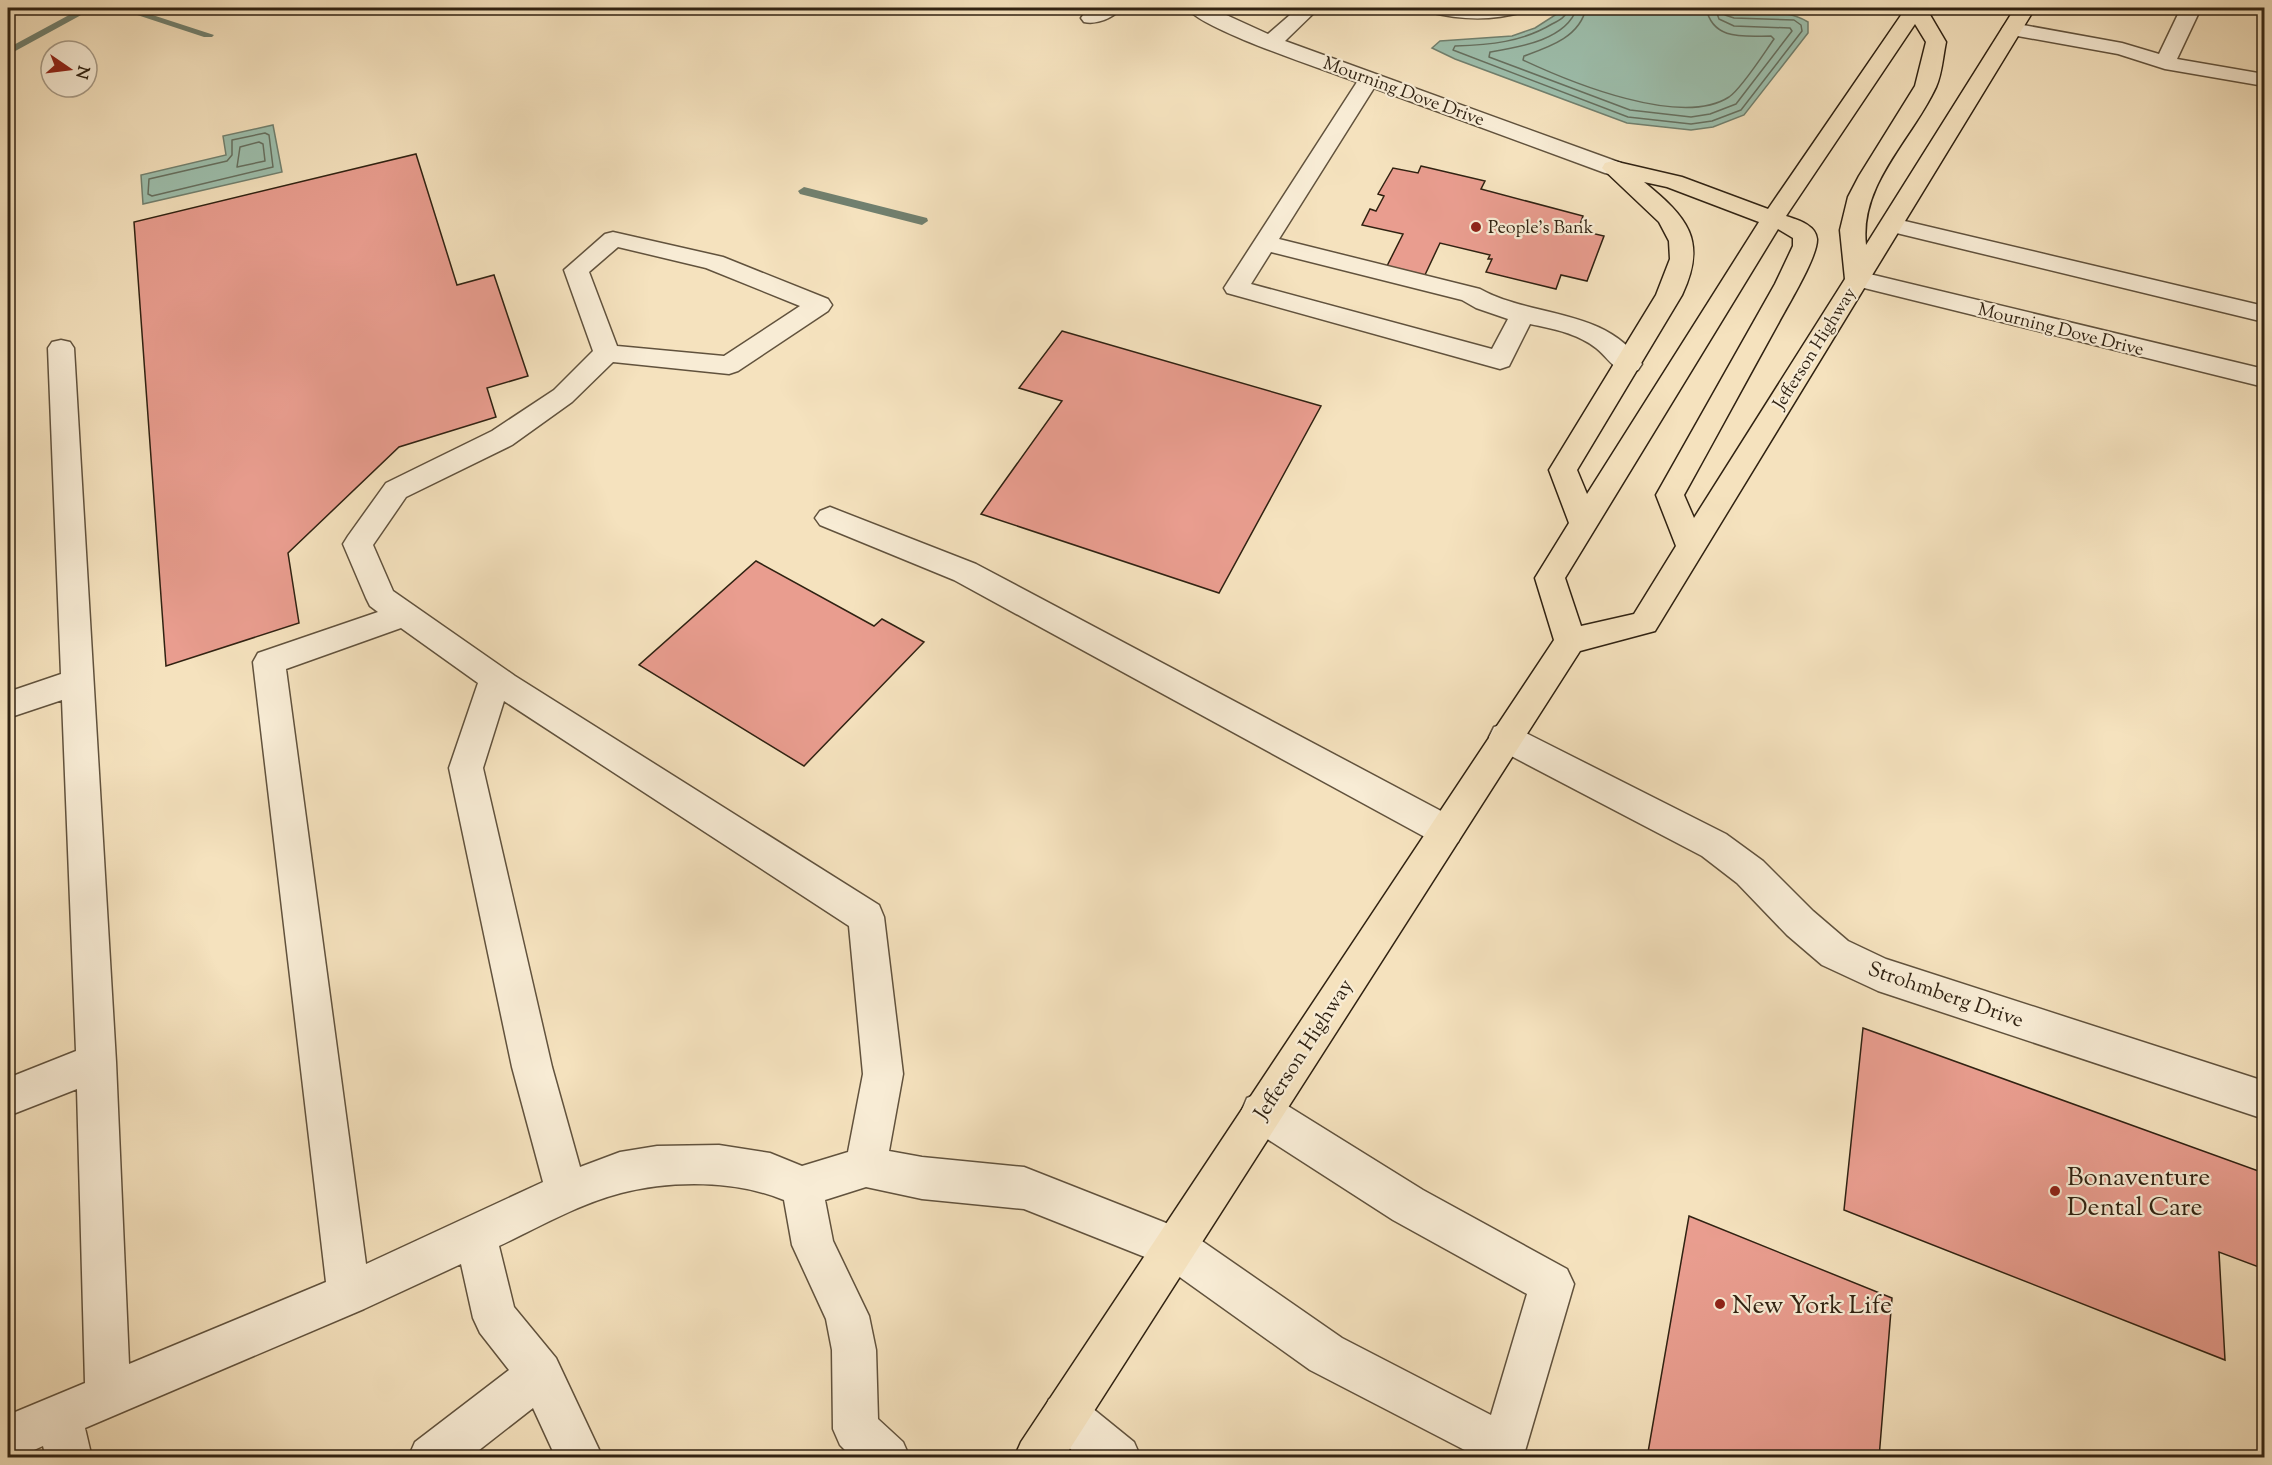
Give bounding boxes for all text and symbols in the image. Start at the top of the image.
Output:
north arrow [39,39,99,99]
street label: Mourning Dove Drive [1319,52,1488,134]
text: N [68,63,94,81]
place label: People's Bank [1488,216,1594,242]
marker: People's Bank [1469,220,1483,234]
street label: Jefferson Highway [1767,283,1864,416]
street label: Mourning Dove Drive [1975,298,2146,364]
street label: Strohmberg Drive [1863,955,2027,1037]
street label: Jefferson Highway [1247,973,1362,1127]
place label: Bonaventure Dental Care [2067,1160,2210,1227]
marker: Bonaventure Dental Care [2048,1184,2062,1198]
place label: New York Life [1732,1288,1892,1325]
marker: New York Life [1713,1297,1727,1311]

